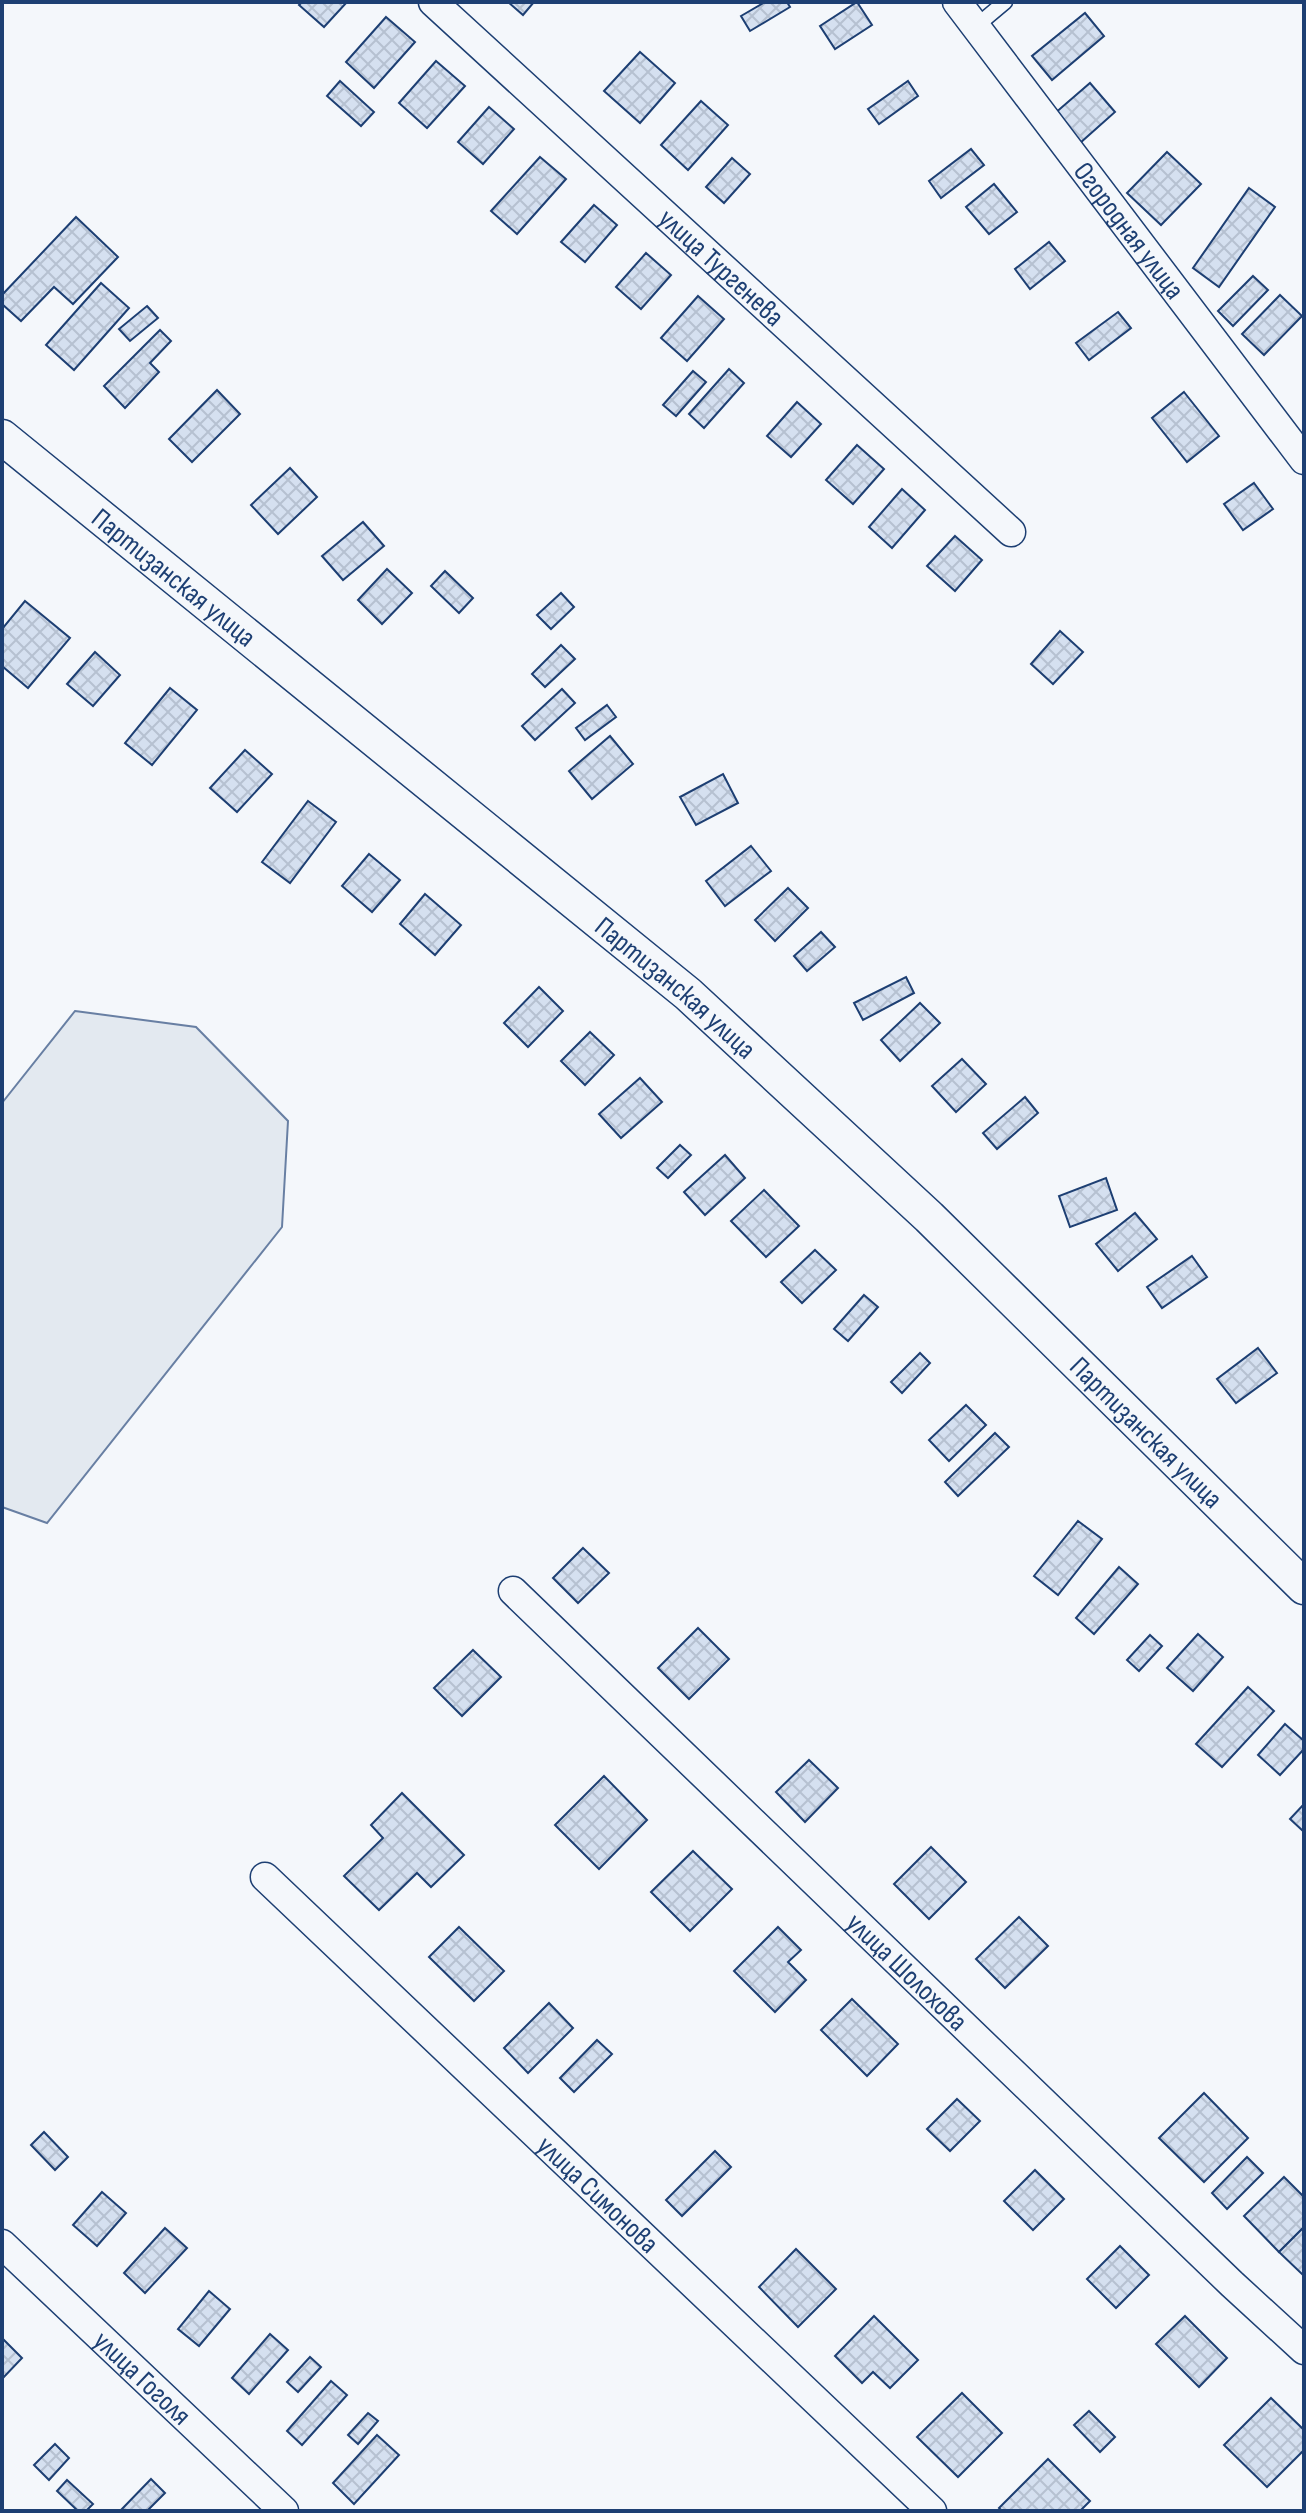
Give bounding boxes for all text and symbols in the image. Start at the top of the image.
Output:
street label: Огородная улица [1066,156,1191,306]
street label: улица Тургенева [651,202,790,334]
street label: Партизанская улица [85,502,262,654]
street label: Партизанская улица [588,910,762,1066]
street label: Партизанская улица [1063,1351,1229,1515]
street label: улица Шолохова [839,1907,974,2038]
street label: улица Симонова [530,2130,665,2260]
street label: улица Гоголя [86,2325,197,2432]

